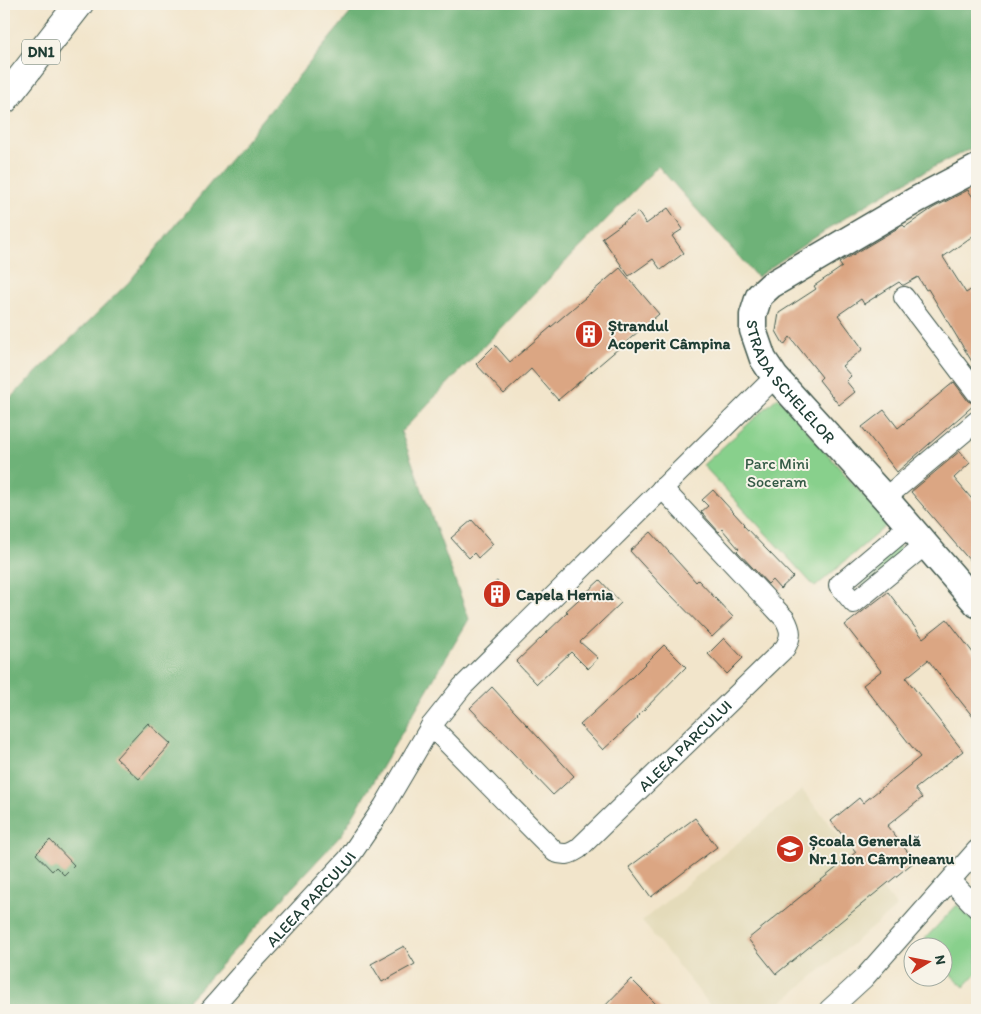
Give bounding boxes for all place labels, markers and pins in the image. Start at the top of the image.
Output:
place label: Ștrandul Acoperit Câmpina [607,316,731,354]
building icon: Ștrandul Acoperit Câmpina [574,319,604,349]
building icon: Capela Hernia [482,579,512,609]
place label: Capela Hernia [516,585,614,605]
place label: Școala Generală Nr.1 Ion Câmpineanu [809,831,955,869]
school or university icon: Școala Generală Nr.1 Ion Câmpineanu [775,834,805,864]

